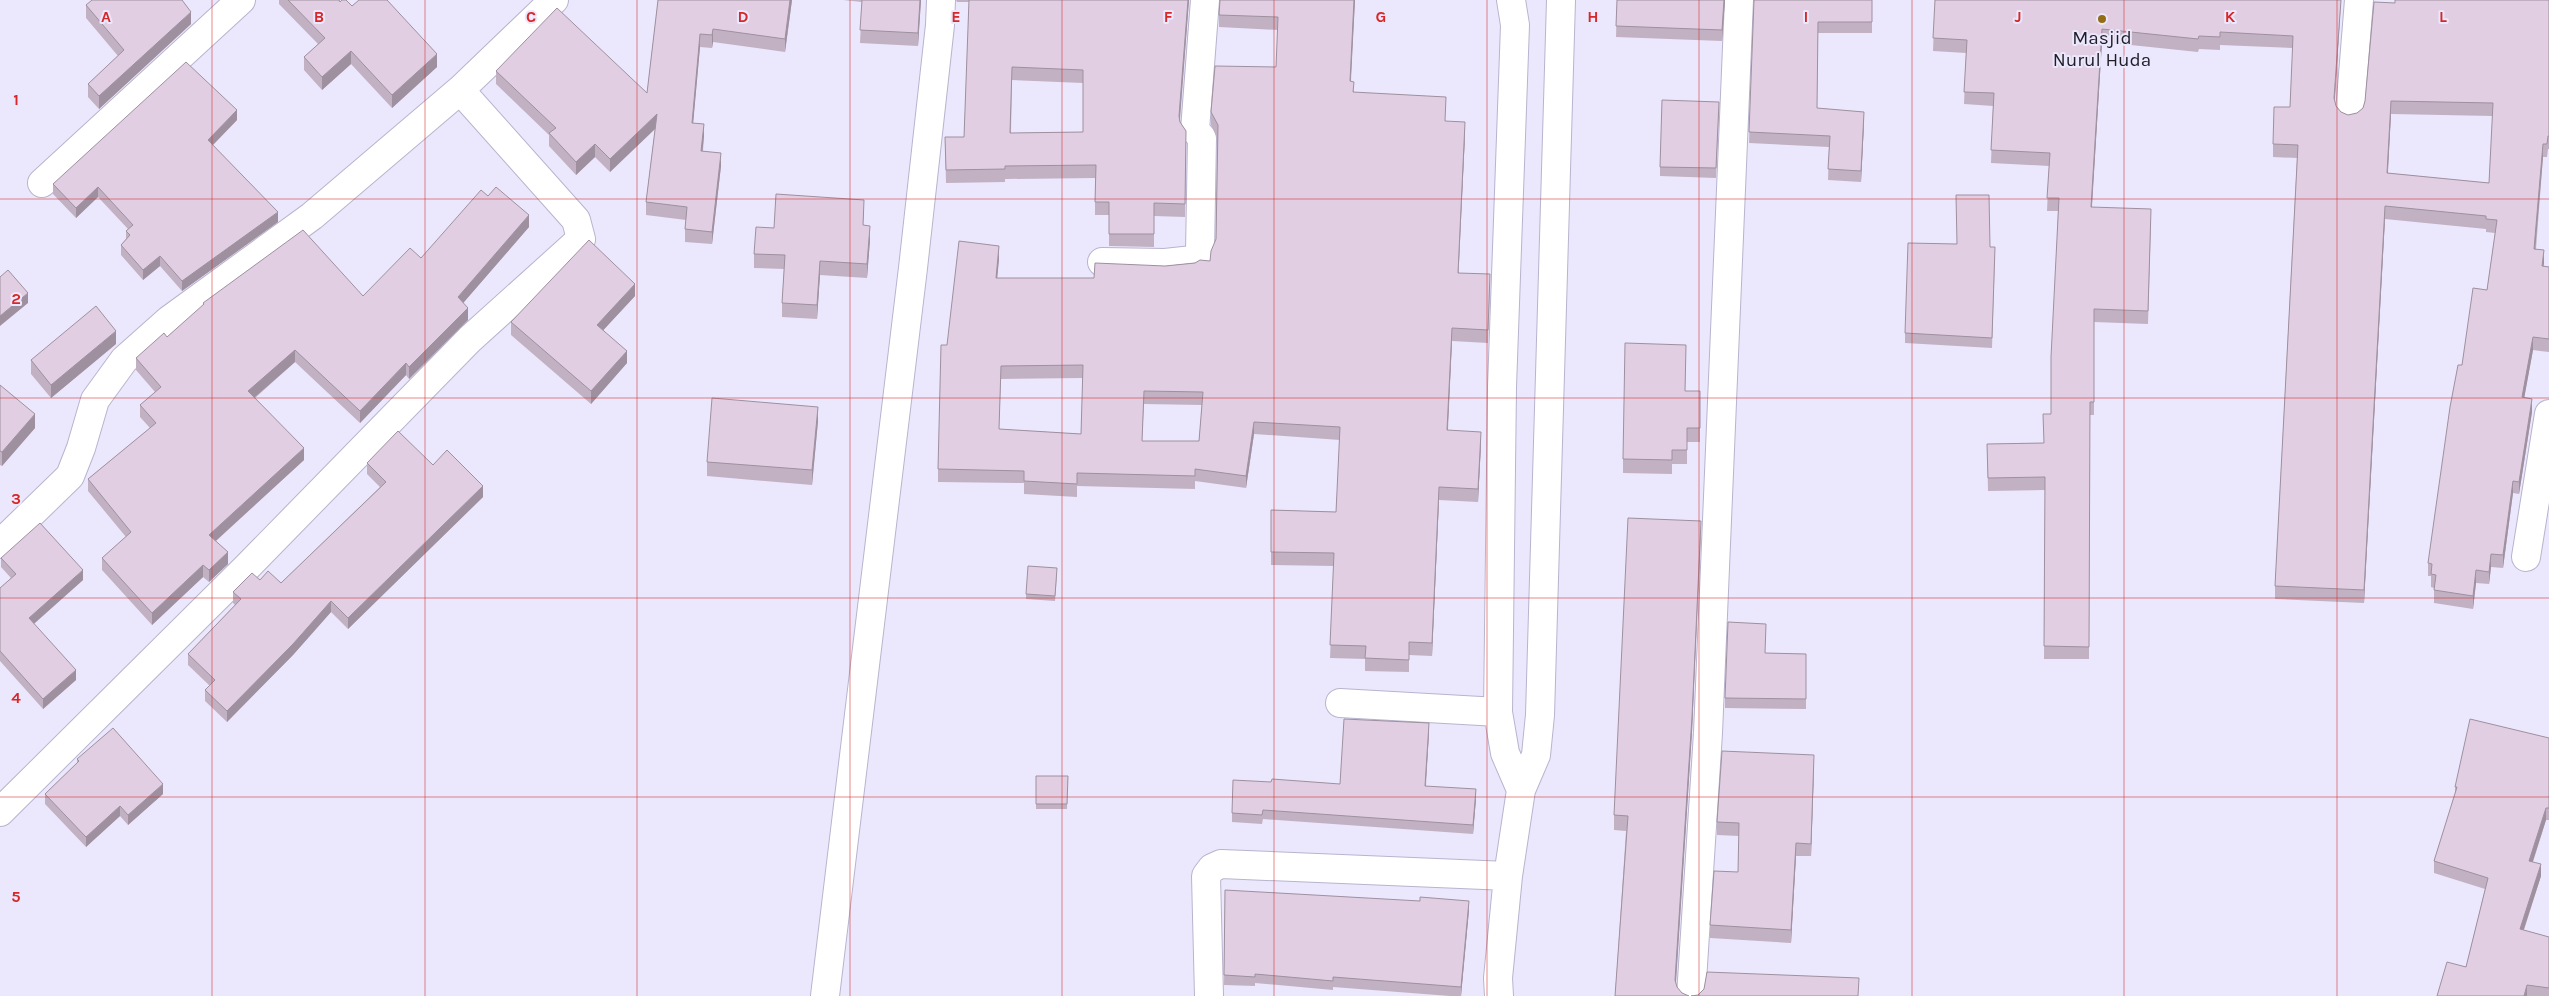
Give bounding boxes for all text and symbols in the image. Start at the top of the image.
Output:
text: A [101,7,111,26]
text: B [314,7,324,26]
text: C [526,7,536,26]
text: D [738,7,749,26]
text: E [951,7,961,26]
text: F [1164,7,1173,26]
text: G [1376,7,1386,26]
text: H [1587,7,1599,26]
text: I [1804,7,1808,26]
text: J [2014,7,2022,26]
text: K [2225,7,2236,26]
text: L [2439,7,2447,26]
marker: Masjid Nurul Huda [2096,13,2108,25]
place label: Masjid Nurul Huda [2053,27,2151,71]
text: 1 [13,90,19,109]
text: 2 [11,289,21,308]
text: 3 [11,489,21,508]
text: 4 [11,688,21,707]
text: 5 [11,887,21,906]

